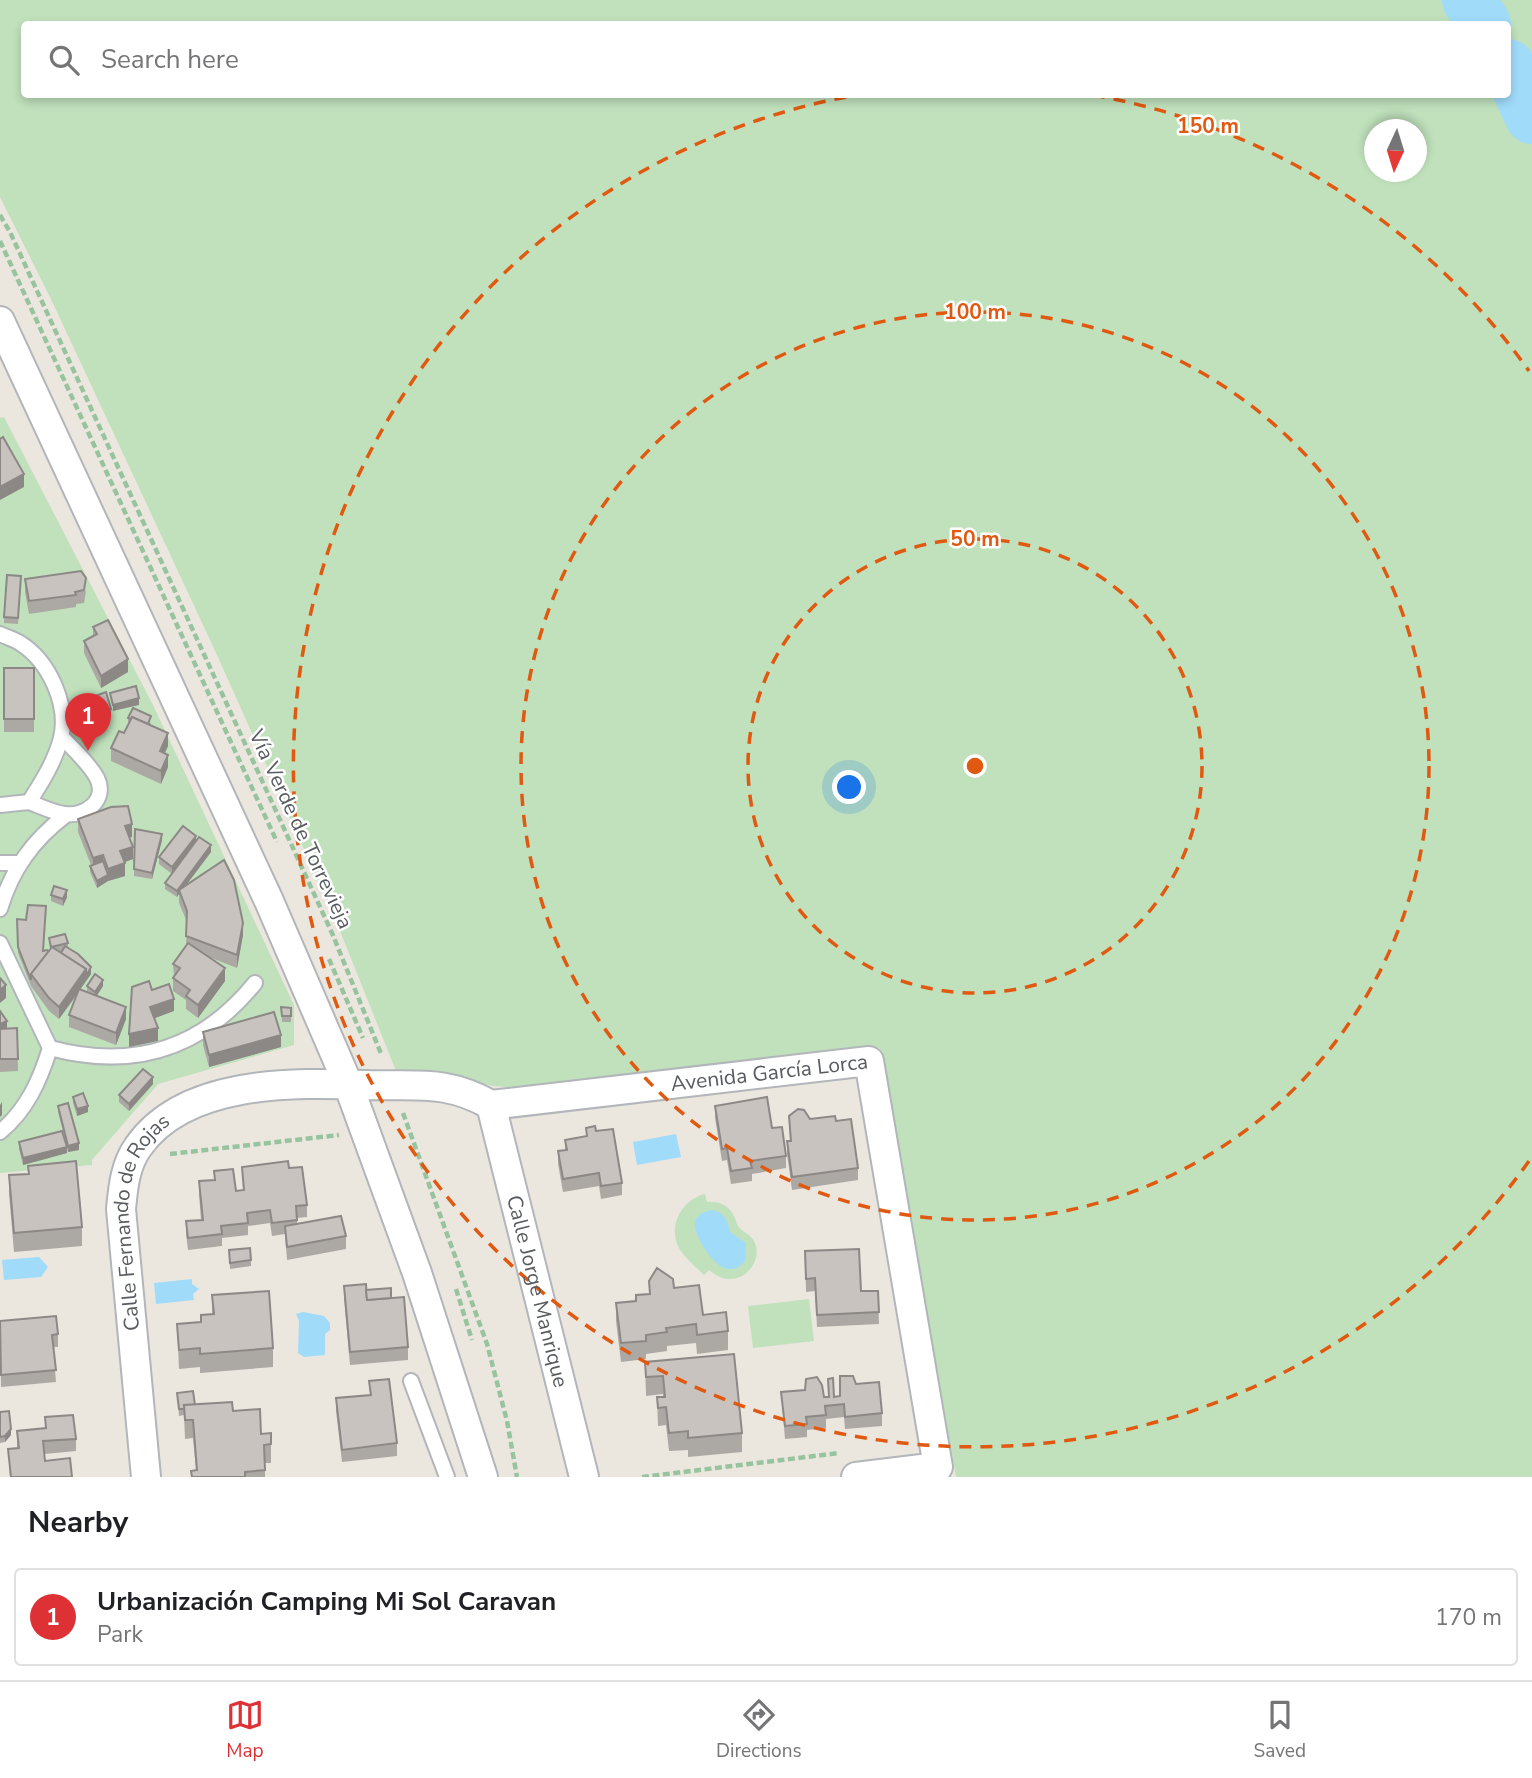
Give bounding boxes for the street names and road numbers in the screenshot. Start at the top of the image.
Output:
street label: Vía Verde de Torrevieja [242,724,360,933]
street label: Avenida García Lorca [669,1047,869,1098]
street label: Calle Fernando de Rojas [107,1107,175,1332]
street label: Calle Jorge Manrique [500,1192,575,1390]

